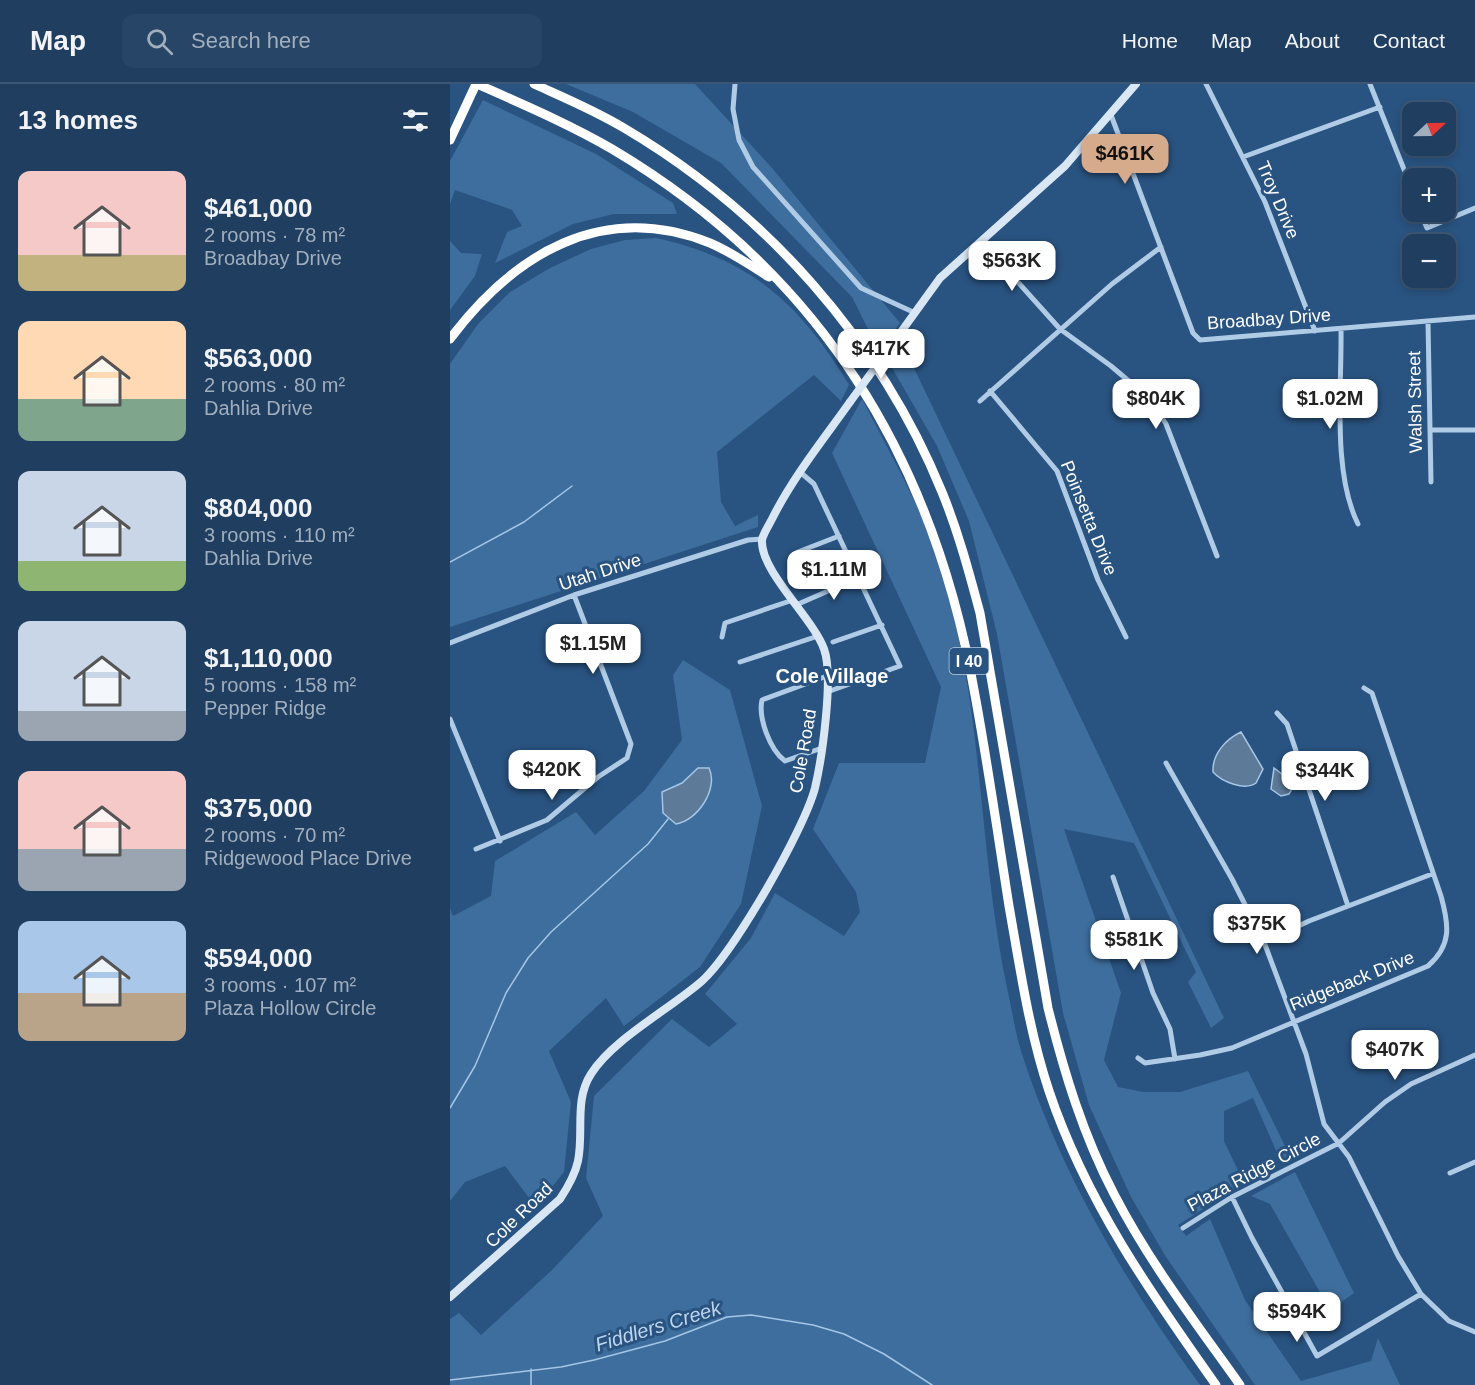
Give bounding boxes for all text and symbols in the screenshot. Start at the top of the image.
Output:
search box [122,14,542,68]
text: Map [30,25,86,56]
icon: search [143,25,176,58]
text: Search here [191,28,311,53]
text: Home [1122,29,1178,52]
text: Map [1211,29,1252,52]
text: About [1285,29,1340,52]
text: Contact [1373,29,1445,52]
north arrow [1402,102,1456,156]
map controls [1402,102,1456,288]
icon: filters [399,104,432,137]
text: 13 homes [18,105,138,135]
pin: $461K [1083,134,1167,185]
text: $461K [1096,142,1154,164]
street label: Troy Drive [1253,158,1303,242]
button: + [1402,168,1456,222]
text: $461,000 [204,193,312,223]
icon: home [66,195,138,267]
text: 2 rooms · 78 m² [204,224,345,246]
button: − [1402,234,1456,288]
pin: $563K [970,241,1054,292]
text: Broadbay Drive [204,247,342,269]
text: $563K [983,249,1041,271]
street label: Broadbay Drive [1206,305,1332,333]
pin: $417K [839,329,923,380]
text: $417K [852,337,910,359]
text: $563,000 [204,343,312,373]
icon: home [66,345,138,417]
street label: Walsh Street [1404,351,1426,453]
text: 2 rooms · 80 m² [204,374,345,396]
pin: $804K [1114,379,1198,430]
pin: $1.02M [1281,379,1379,430]
text: $804K [1127,387,1185,409]
text: $1.02M [1297,387,1363,409]
text: Dahlia Drive [204,397,313,419]
street label: Poinsetta Drive [1057,458,1121,578]
text: $804,000 [204,493,312,523]
icon: home [66,495,138,567]
text: 3 rooms · 110 m² [204,524,355,546]
text: Dahlia Drive [204,547,313,569]
street label: Utah Drive [556,549,644,595]
pin: $1.11M [785,550,883,601]
text: $1.11M [801,558,867,580]
pin: $1.15M [544,624,642,675]
text: $1.15M [560,632,626,654]
text: $1,110,000 [204,643,333,673]
icon: home [66,645,138,717]
road number: I 40 [950,648,988,674]
district label: Cole Village [775,665,889,687]
text: 5 rooms · 158 m² [204,674,356,696]
text: Pepper Ridge [204,697,326,719]
street label: Cole Road [786,707,820,795]
pin: $420K [510,750,594,801]
pin: $344K [1283,751,1367,802]
text: $420K [523,758,581,780]
text: $344K [1296,759,1354,781]
text: $375,000 [204,793,312,823]
icon: home [66,795,138,867]
text: 2 rooms · 70 m² [204,824,345,846]
text: Ridgewood Place Drive [204,847,412,869]
pin: $375K [1215,904,1299,955]
text: $375K [1228,912,1286,934]
pin: $581K [1092,920,1176,971]
text: $581K [1105,928,1163,950]
text: $594,000 [204,943,312,973]
icon: home [66,945,138,1017]
street label: Ridgeback Drive [1287,947,1417,1015]
text: 3 rooms · 107 m² [204,974,356,996]
text: Plaza Hollow Circle [204,997,376,1019]
pin: $407K [1353,1030,1437,1081]
text: $407K [1366,1038,1424,1060]
street label: Plaza Ridge Circle [1184,1128,1324,1216]
street label: Cole Road [481,1178,557,1252]
pin: $594K [1255,1292,1339,1343]
water label: Fiddlers Creek [593,1296,724,1356]
text: $594K [1268,1300,1326,1322]

